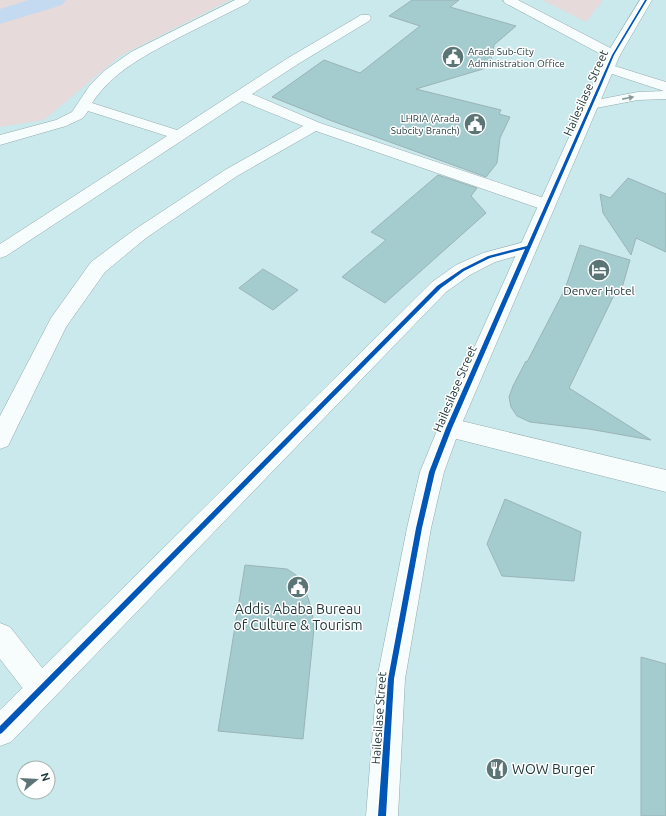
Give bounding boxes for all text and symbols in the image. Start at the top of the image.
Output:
public building icon: Arada Sub-City Administration Office [440,44,466,70]
place label: Arada Sub-City Administration Office [468,46,565,69]
street label: Hailesilase Street [561,48,610,138]
one-way arrow [622,95,634,101]
public building icon: LHRIA (Arada Subcity Branch) [462,111,488,137]
place label: LHRIA (Arada Subcity Branch) [391,113,460,136]
hotel icon: Denver Hotel [586,257,612,283]
place label: Denver Hotel [563,284,635,297]
street label: Hailesilase Street [430,343,479,434]
public building icon: Addis Ababa Bureau of Culture & Tourism [285,574,311,600]
place label: Addis Ababa Bureau of Culture & Tourism [233,601,363,633]
street label: Hailesilase Street [369,671,388,765]
restaurant icon: WOW Burger [484,756,510,782]
north arrow [16,760,56,800]
place label: WOW Burger [512,761,596,777]
text: N [39,771,52,783]

